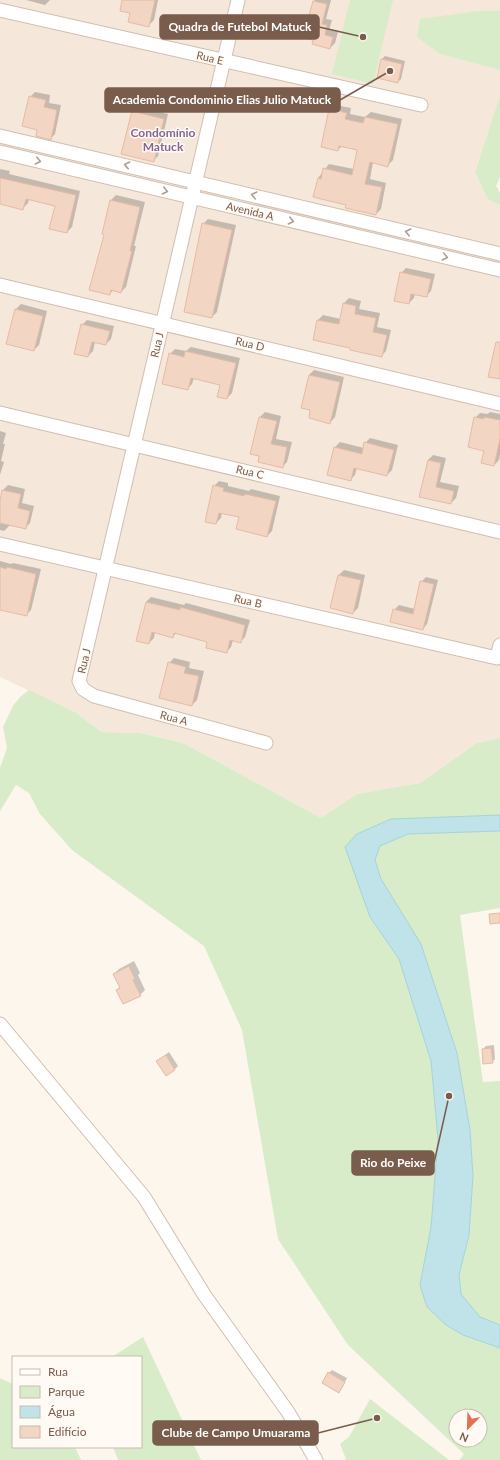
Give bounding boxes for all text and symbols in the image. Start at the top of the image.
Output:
callout: Quadra de Futebol Matuck [160,15,319,39]
text: Quadra de Futebol Matuck [168,19,312,34]
street label: Rua E [195,48,225,67]
callout: Academia Condominio Elias Julio Matuck [105,88,340,112]
text: Academia Condominio Elias Julio Matuck [112,92,332,107]
district label: Condomínio Matuck [131,125,196,154]
one-way arrow [35,157,41,165]
one-way arrow [124,162,130,170]
one-way arrow [161,186,168,195]
one-way arrow [251,191,258,200]
street label: Avenida A [225,199,276,222]
one-way arrow [287,216,294,225]
one-way arrow [404,228,411,236]
one-way arrow [442,253,448,261]
street label: Rua J [147,331,166,359]
street label: Rua D [234,334,266,353]
street label: Rua C [235,462,266,481]
street label: Rua B [233,591,263,610]
street label: Rua J [74,647,93,675]
street label: Rua A [159,708,190,728]
callout: Rio do Peixe [352,1151,434,1175]
text: Rio do Peixe [360,1155,427,1170]
legend [12,1356,142,1448]
text: Rua [48,1364,68,1379]
text: Parque [48,1384,85,1399]
text: Água [48,1404,75,1419]
north arrow [448,1408,488,1448]
callout: Clube de Campo Umuarama [153,1421,318,1445]
text: Edifício [48,1424,87,1439]
text: Clube de Campo Umuarama [162,1425,310,1440]
text: N [457,1430,470,1445]

